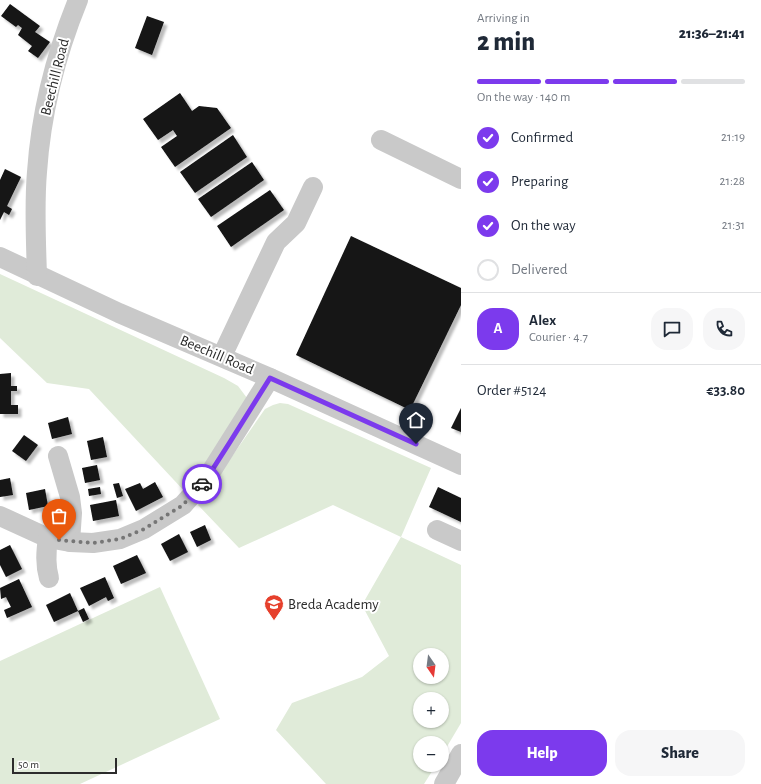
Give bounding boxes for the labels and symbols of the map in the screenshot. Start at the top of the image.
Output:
street label: Beechill Road [38,37,72,117]
street label: Beechill Road [178,333,256,377]
pin [399,403,433,444]
courier [182,464,222,504]
pin [42,499,76,540]
school or university icon: Breda Academy [263,593,285,621]
place label: Breda Academy [288,597,379,612]
north arrow [413,648,449,684]
scale bar [12,756,117,775]

